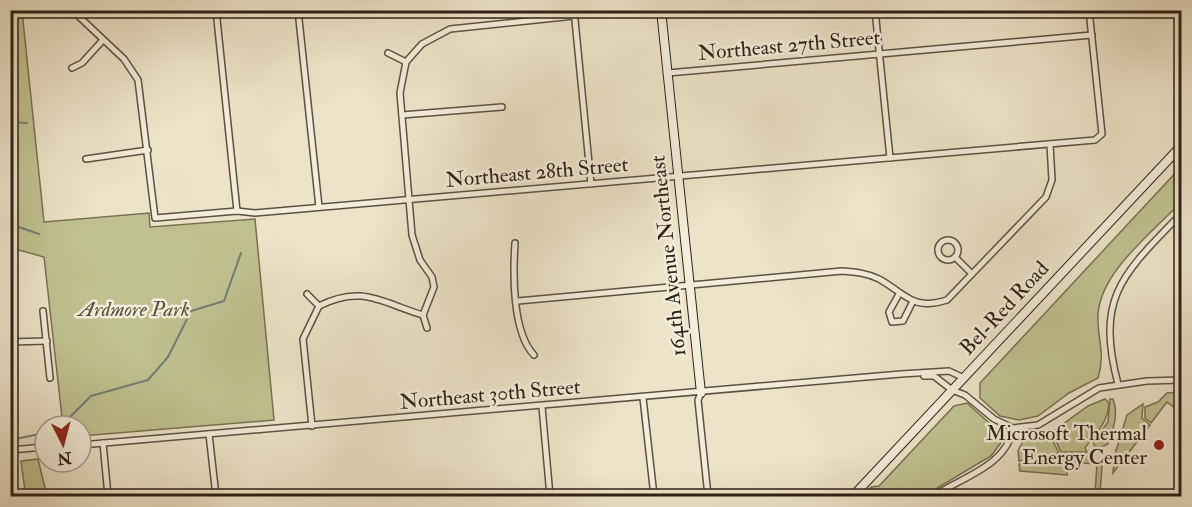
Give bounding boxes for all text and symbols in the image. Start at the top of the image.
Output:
street label: Northeast 27th Street [697,24,882,67]
street label: Northeast 28th Street [445,151,630,194]
street label: 164th Avenue Northeast [644,154,692,358]
street label: Bel-Red Road [954,255,1055,361]
park label: Ardmore Park [76,296,190,323]
street label: Northeast 30th Street [398,373,582,416]
north arrow [33,414,93,474]
place label: Microsoft Thermal Energy Center [986,420,1148,471]
marker: Microsoft Thermal Energy Center [1152,438,1166,452]
text: N [56,447,74,469]

